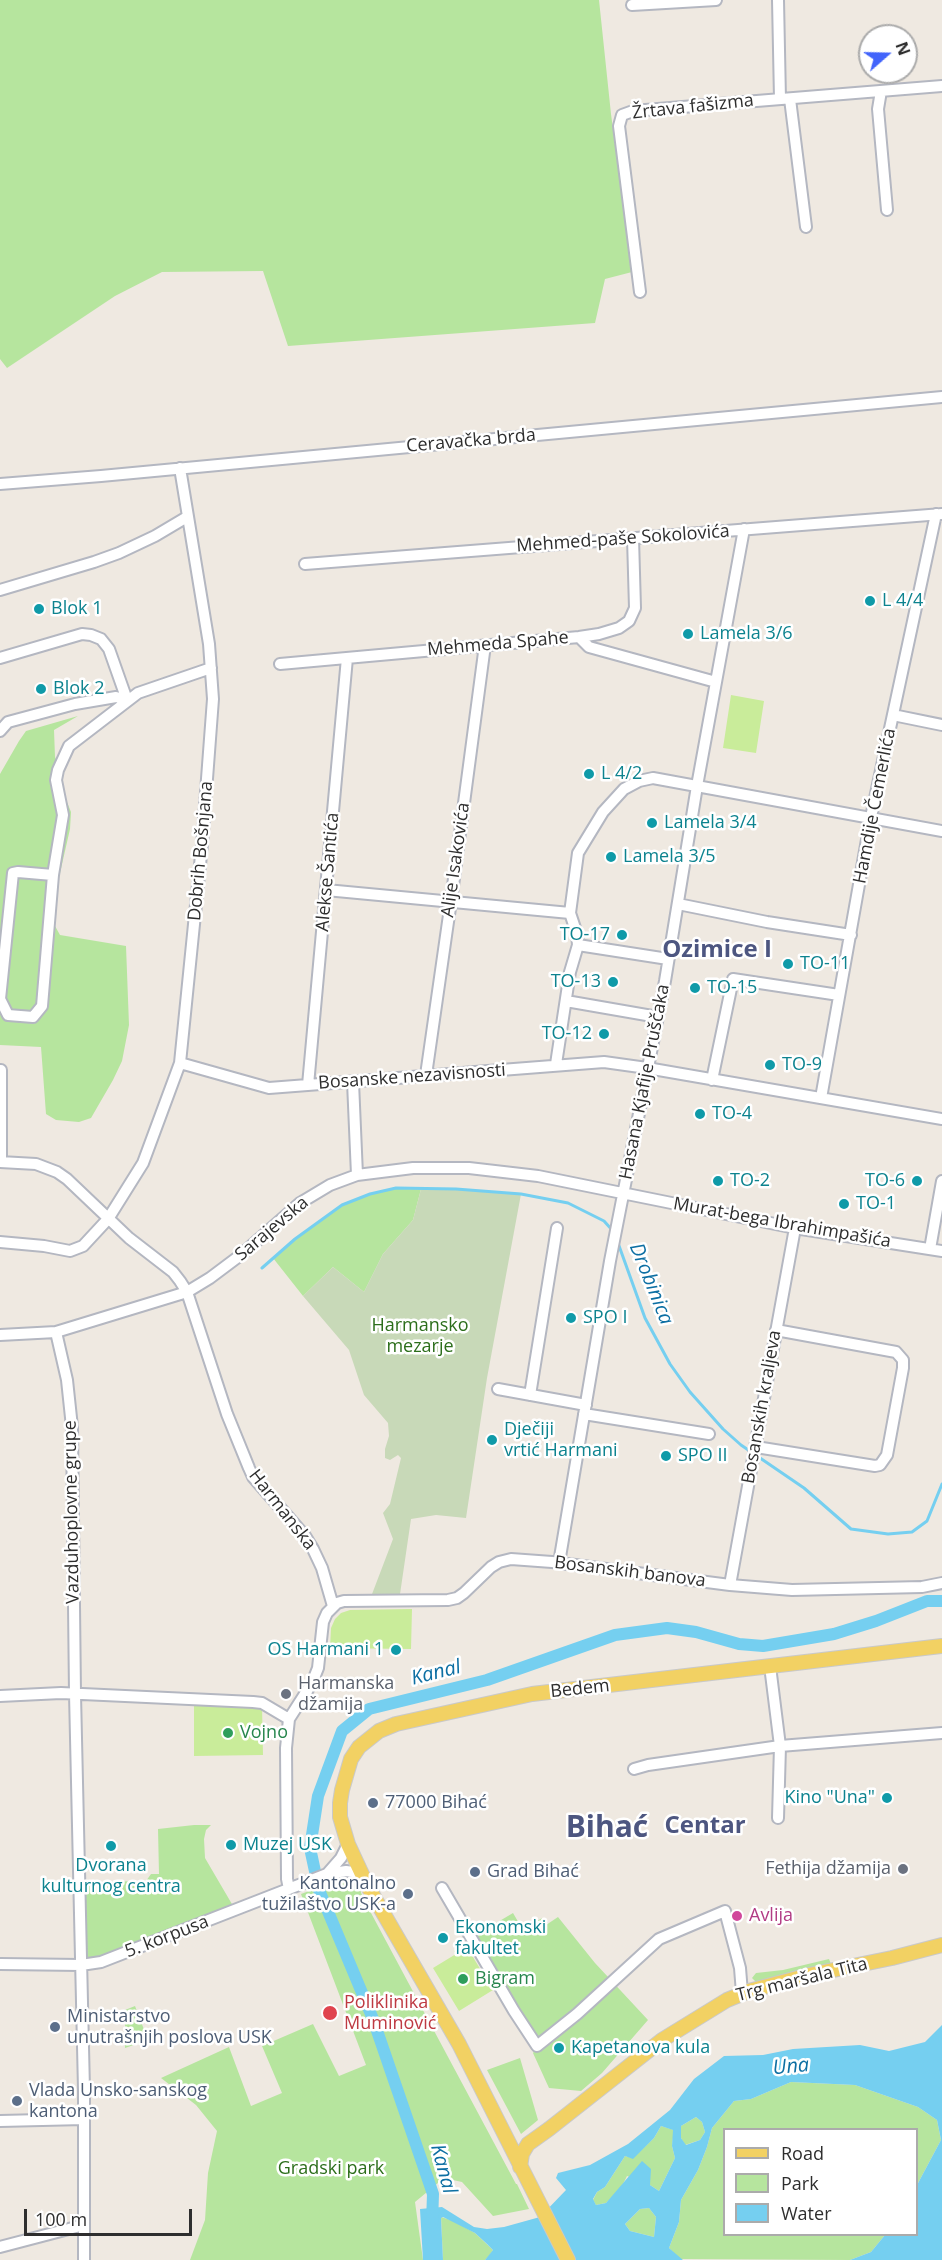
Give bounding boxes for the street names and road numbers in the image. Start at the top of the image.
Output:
street label: Žrtava fašizma [631,90,755,124]
street label: Ceravačka brda [405,425,537,457]
street label: Mehmed-paše Sokolovića [516,521,730,557]
street label: Mehmeda Spahe [426,627,570,661]
street label: Hamdije Čemerlića [849,726,901,886]
street label: Dobrih Bošnjana [184,780,218,922]
street label: Alije Isakovića [437,801,475,919]
street label: Alekse Šantića [312,812,344,932]
street label: Hasana Kjafije Pruščaka [615,982,675,1182]
street label: Bosanske nezavisnosti [317,1060,507,1094]
street label: Sarajevska [231,1192,313,1266]
street label: Murat-bega Ibrahimpašića [671,1193,893,1253]
street label: Bosanskih kraljeva [738,1329,786,1485]
street label: Vazduhoplovne grupe [60,1420,84,1604]
street label: Harmanska [244,1465,320,1555]
street label: Bosanskih banova [553,1552,707,1592]
street label: Bedem [549,1675,611,1703]
street label: 5. korpusa [122,1911,212,1963]
street label: Trg maršala Tita [734,1953,870,2007]

